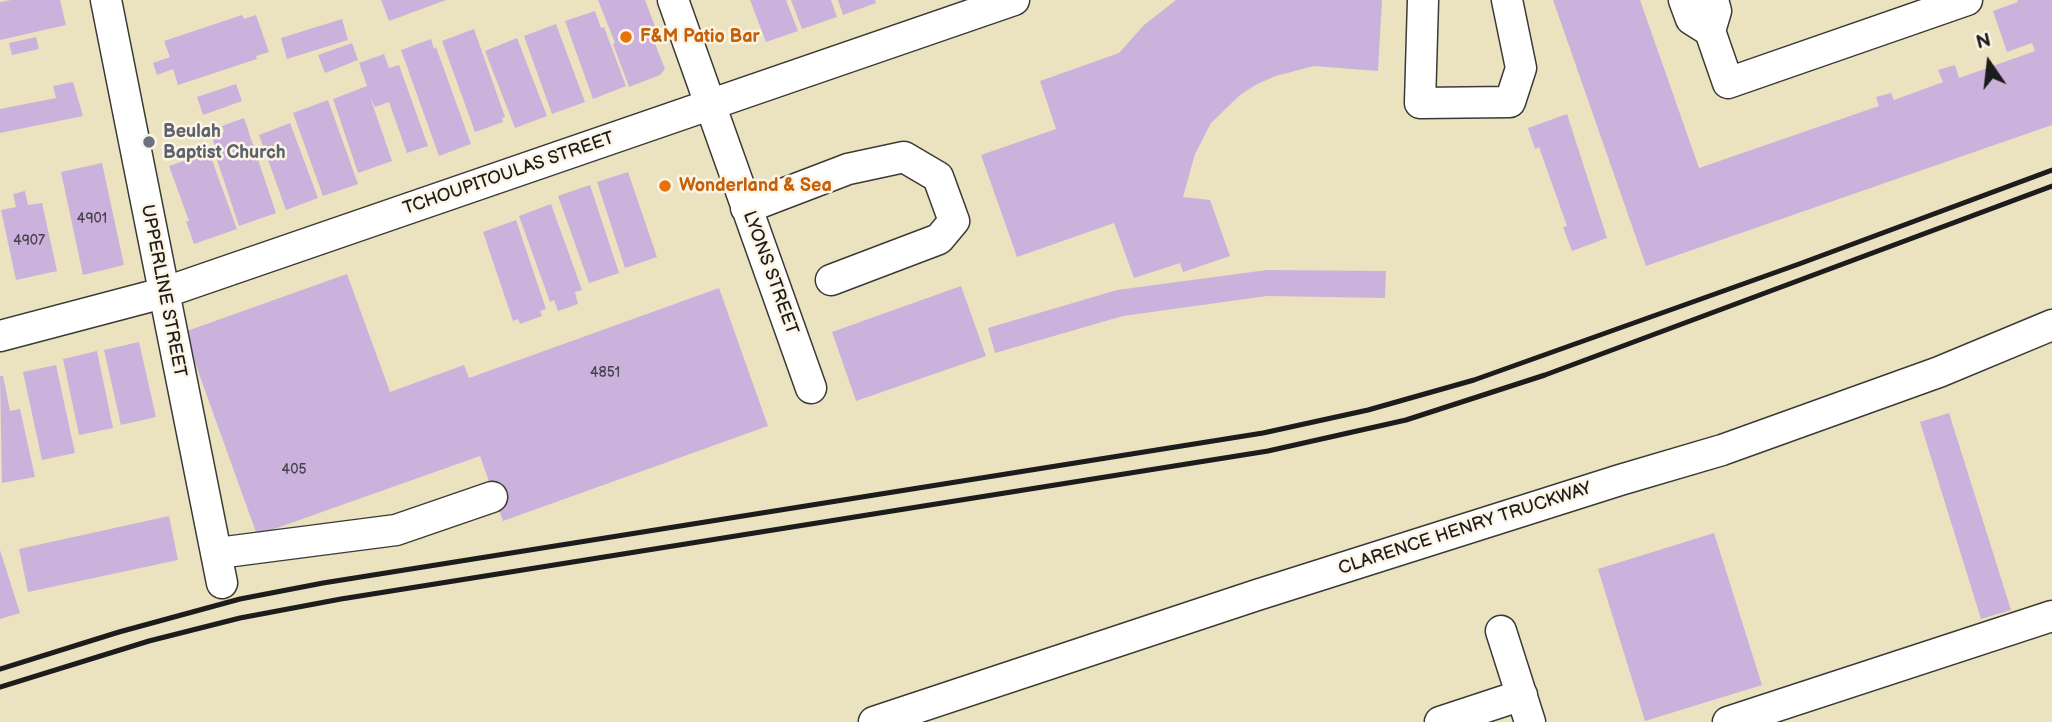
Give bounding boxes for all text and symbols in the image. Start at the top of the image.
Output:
place label: F&M Patio Bar [640,26,760,48]
north arrow [1954,28,2024,98]
marker: F&M Patio Bar [618,29,634,45]
text: N [1974,29,1994,55]
place label: Beulah Baptist Church [163,121,286,164]
street label: TCHOUPITOULAS STREET [401,128,617,220]
marker: Beulah Baptist Church [141,134,157,150]
place label: Wonderland & Sea [679,175,832,197]
marker: Wonderland & Sea [657,178,673,194]
street label: UPPERLINE STREET [136,203,190,379]
street label: LYONS STREET [738,208,802,338]
house number: 4901 [77,211,107,227]
house number: 4907 [13,233,45,249]
house number: 4851 [590,365,620,381]
house number: 405 [282,462,306,478]
street label: CLARENCE HENRY TRUCKWAY [1336,478,1594,580]

